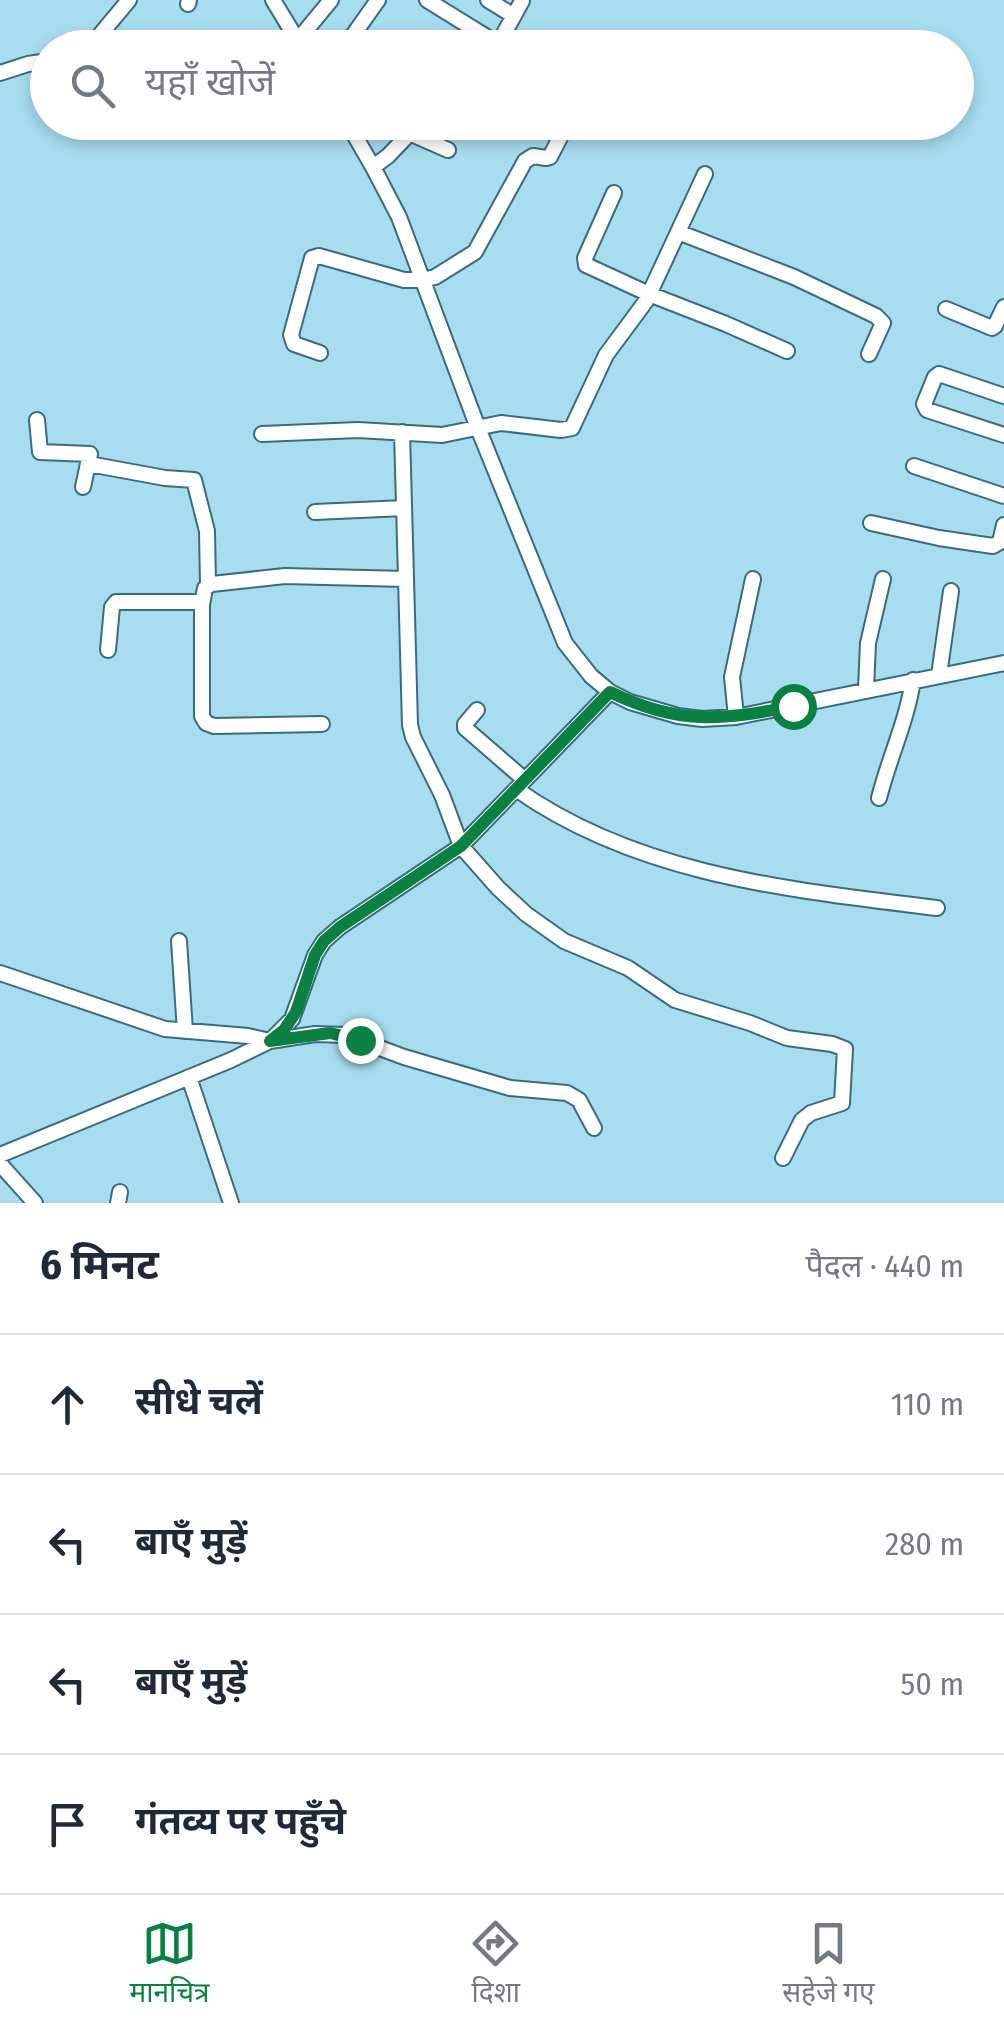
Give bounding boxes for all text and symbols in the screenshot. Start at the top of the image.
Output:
search box [30,30,974,140]
icon: search [65,58,120,113]
text: यहाँ खोजें [145,59,275,105]
route start [771,684,817,730]
route end [338,1018,384,1064]
text: 6 मिनट [40,1240,159,1290]
text: पैदल · 440 m [806,1247,964,1285]
icon: ahead [40,1377,95,1432]
text: सीधे चलें [135,1378,263,1424]
text: 110 m [891,1385,964,1423]
icon: left [40,1517,95,1572]
text: बाएँ मुड़ें [135,1518,247,1564]
text: 280 m [885,1525,964,1563]
icon: left [40,1657,95,1712]
text: बाएँ मुड़ें [135,1658,247,1704]
text: 50 m [901,1665,964,1703]
icon: arrive [40,1797,95,1852]
text: गंतव्य पर पहुँचे [135,1798,346,1844]
tab: मानचित्र [129,1916,209,2013]
tab: दिशा [468,1916,523,2013]
tab: सहेजे गए [782,1916,875,2013]

